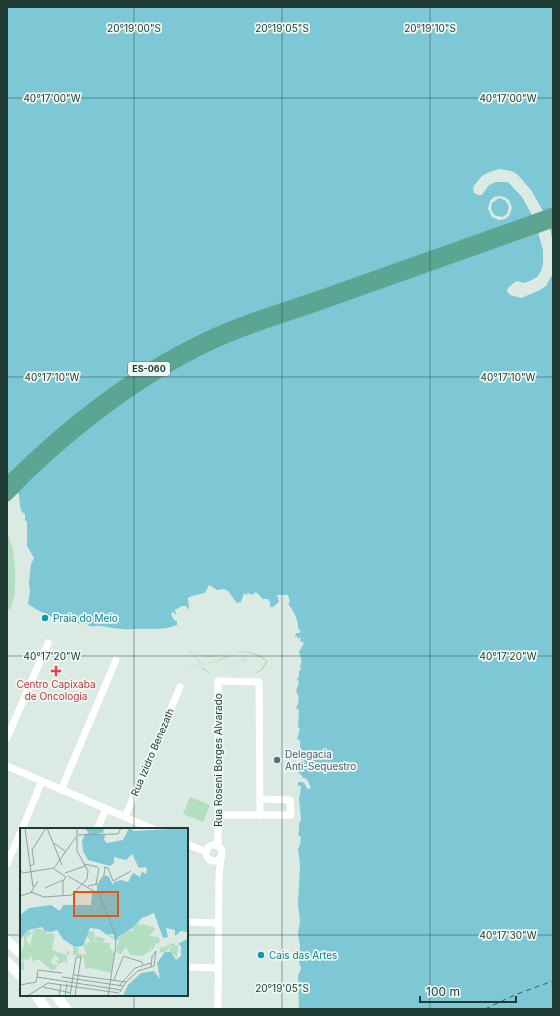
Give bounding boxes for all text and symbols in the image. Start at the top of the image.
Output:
text: 20°19'00"S [107,22,161,34]
text: 20°19'05"S [255,22,309,34]
text: 20°19'10"S [404,22,456,34]
text: 40°17'00"W [23,92,81,104]
text: 40°17'00"W [479,92,537,104]
road number: ES-060 [128,362,170,376]
text: 40°17'10"W [25,371,80,383]
text: 40°17'10"W [481,371,536,383]
place label: Praia do Meio [53,612,118,624]
marker: Praia do Meio [40,613,50,623]
text: 40°17'20"W [24,650,81,662]
text: 40°17'20"W [480,650,537,662]
marker: Centro Capixaba de Oncologia [50,665,62,677]
place label: Centro Capixaba de Oncologia [16,678,96,702]
street label: Rua Roseni Borges Alvarado [212,693,224,827]
street label: Rua Izidro Benezath [128,706,176,798]
place label: Delegacia Anti-Sequestro [285,748,356,772]
marker: Delegacia Anti-Sequestro [272,755,282,765]
inset map [20,828,188,996]
text: 40°17'30"W [479,929,537,941]
place label: Cais das Artes [269,949,337,961]
marker: Cais das Artes [256,950,266,960]
scale bar [420,978,516,1004]
text: 20°19'05"S [255,982,309,994]
text: 100 m [426,984,460,999]

